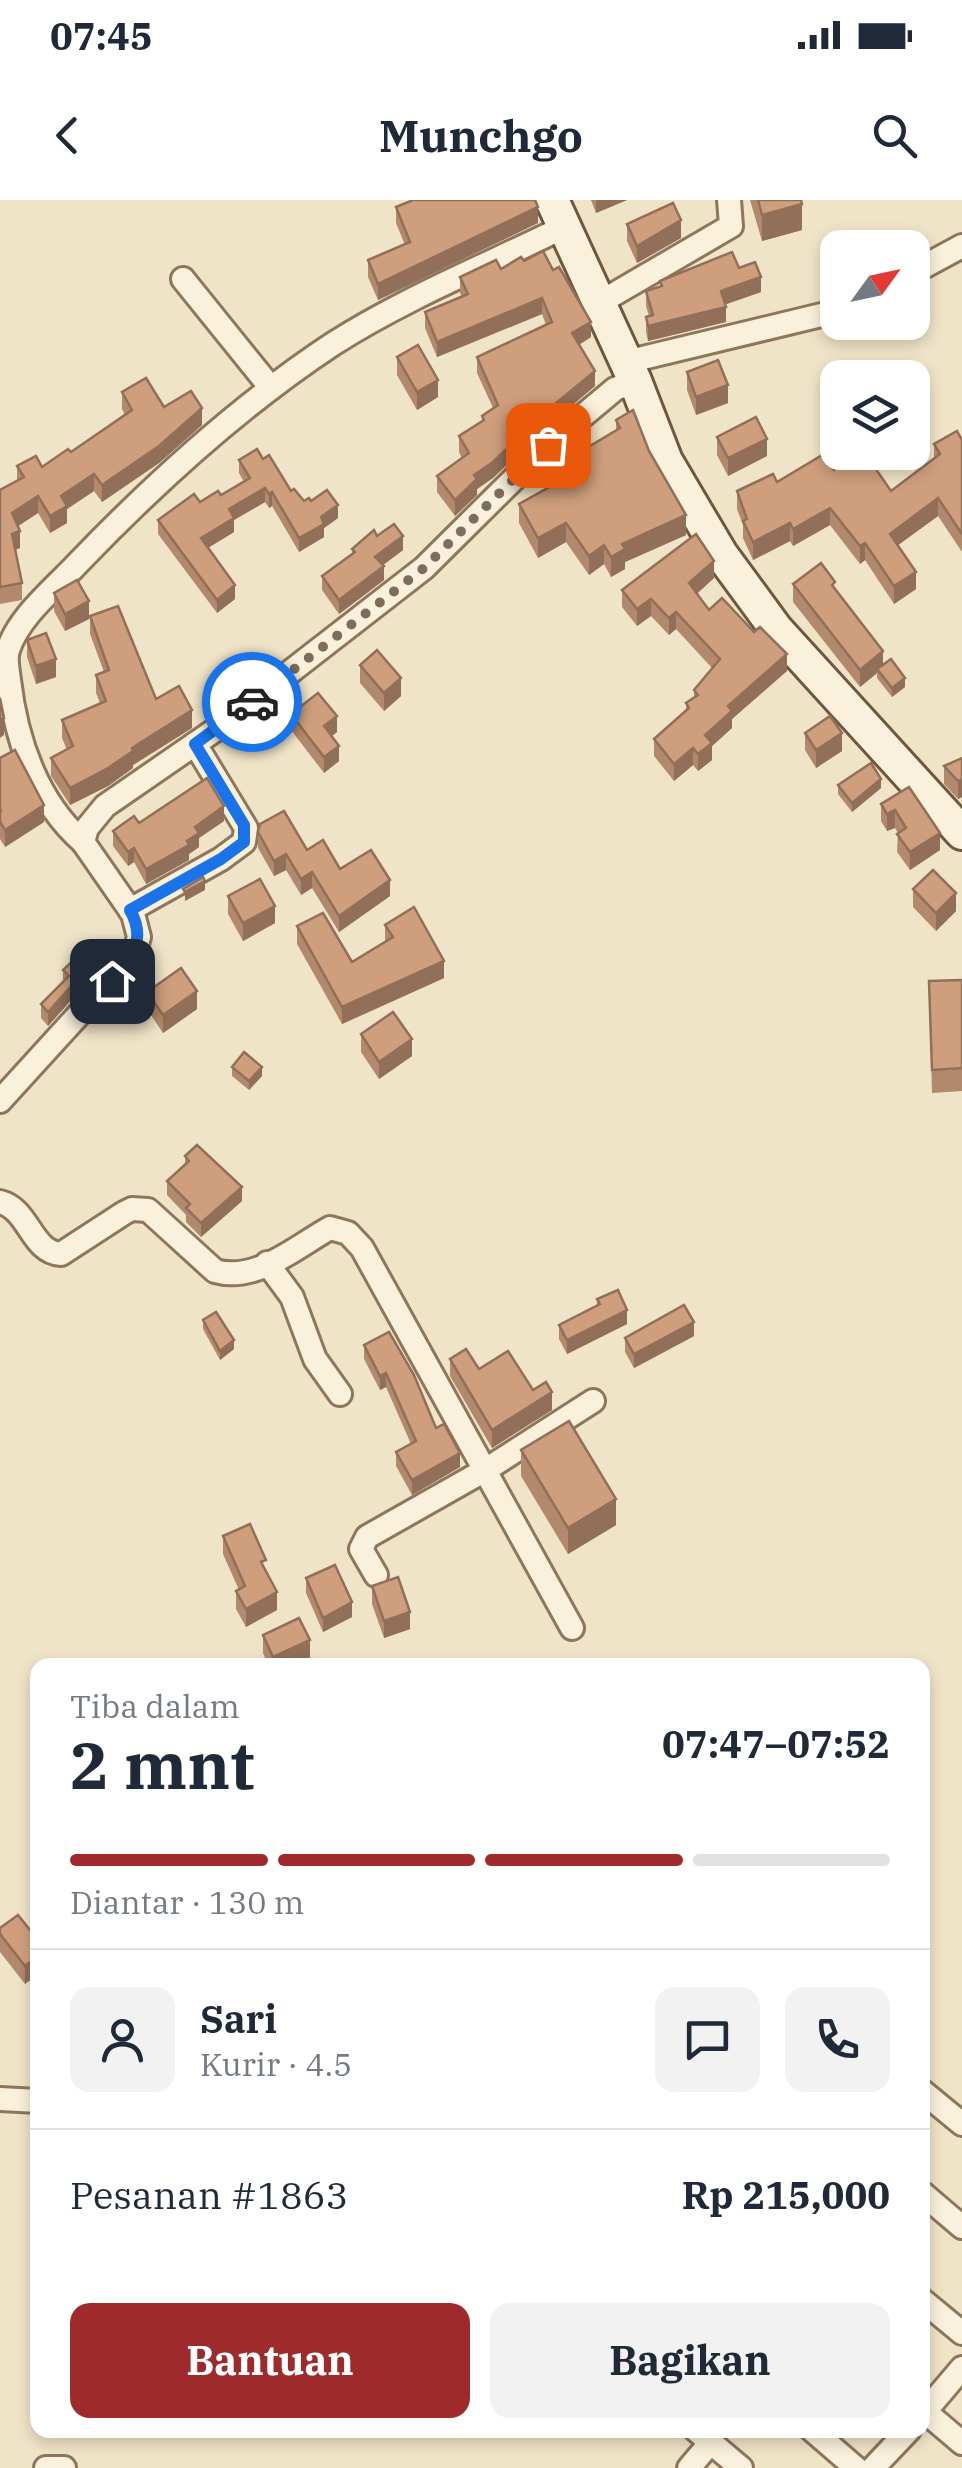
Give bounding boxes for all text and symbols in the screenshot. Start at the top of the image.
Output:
text: 07:45 [50,11,153,60]
text: Munchgo [379,106,583,164]
icon: back [40,108,95,163]
icon: search [867,108,922,163]
north arrow [820,230,930,340]
map controls [820,230,930,470]
button: layers [820,360,930,470]
pin [506,403,591,488]
icon: bag [521,418,576,473]
courier [202,652,302,752]
icon: car [225,675,280,730]
pin [70,939,155,1024]
icon: home [85,954,140,1009]
text: Tiba dalam [70,1685,240,1727]
text: 07:47–07:52 [662,1719,890,1768]
text: 2 mnt [70,1722,254,1807]
text: Diantar · 130 m [70,1881,304,1923]
button: person [70,1987,175,2092]
button: chat [655,1987,760,2092]
button: phone [785,1987,890,2092]
text: Sari [200,1994,277,2043]
text: Kurir · 4.5 [200,2043,352,2085]
text: Pesanan #1863 [70,2170,348,2219]
text: Rp 215,000 [682,2170,890,2219]
button: Bantuan [70,2303,470,2418]
button: Bagikan [490,2303,890,2418]

